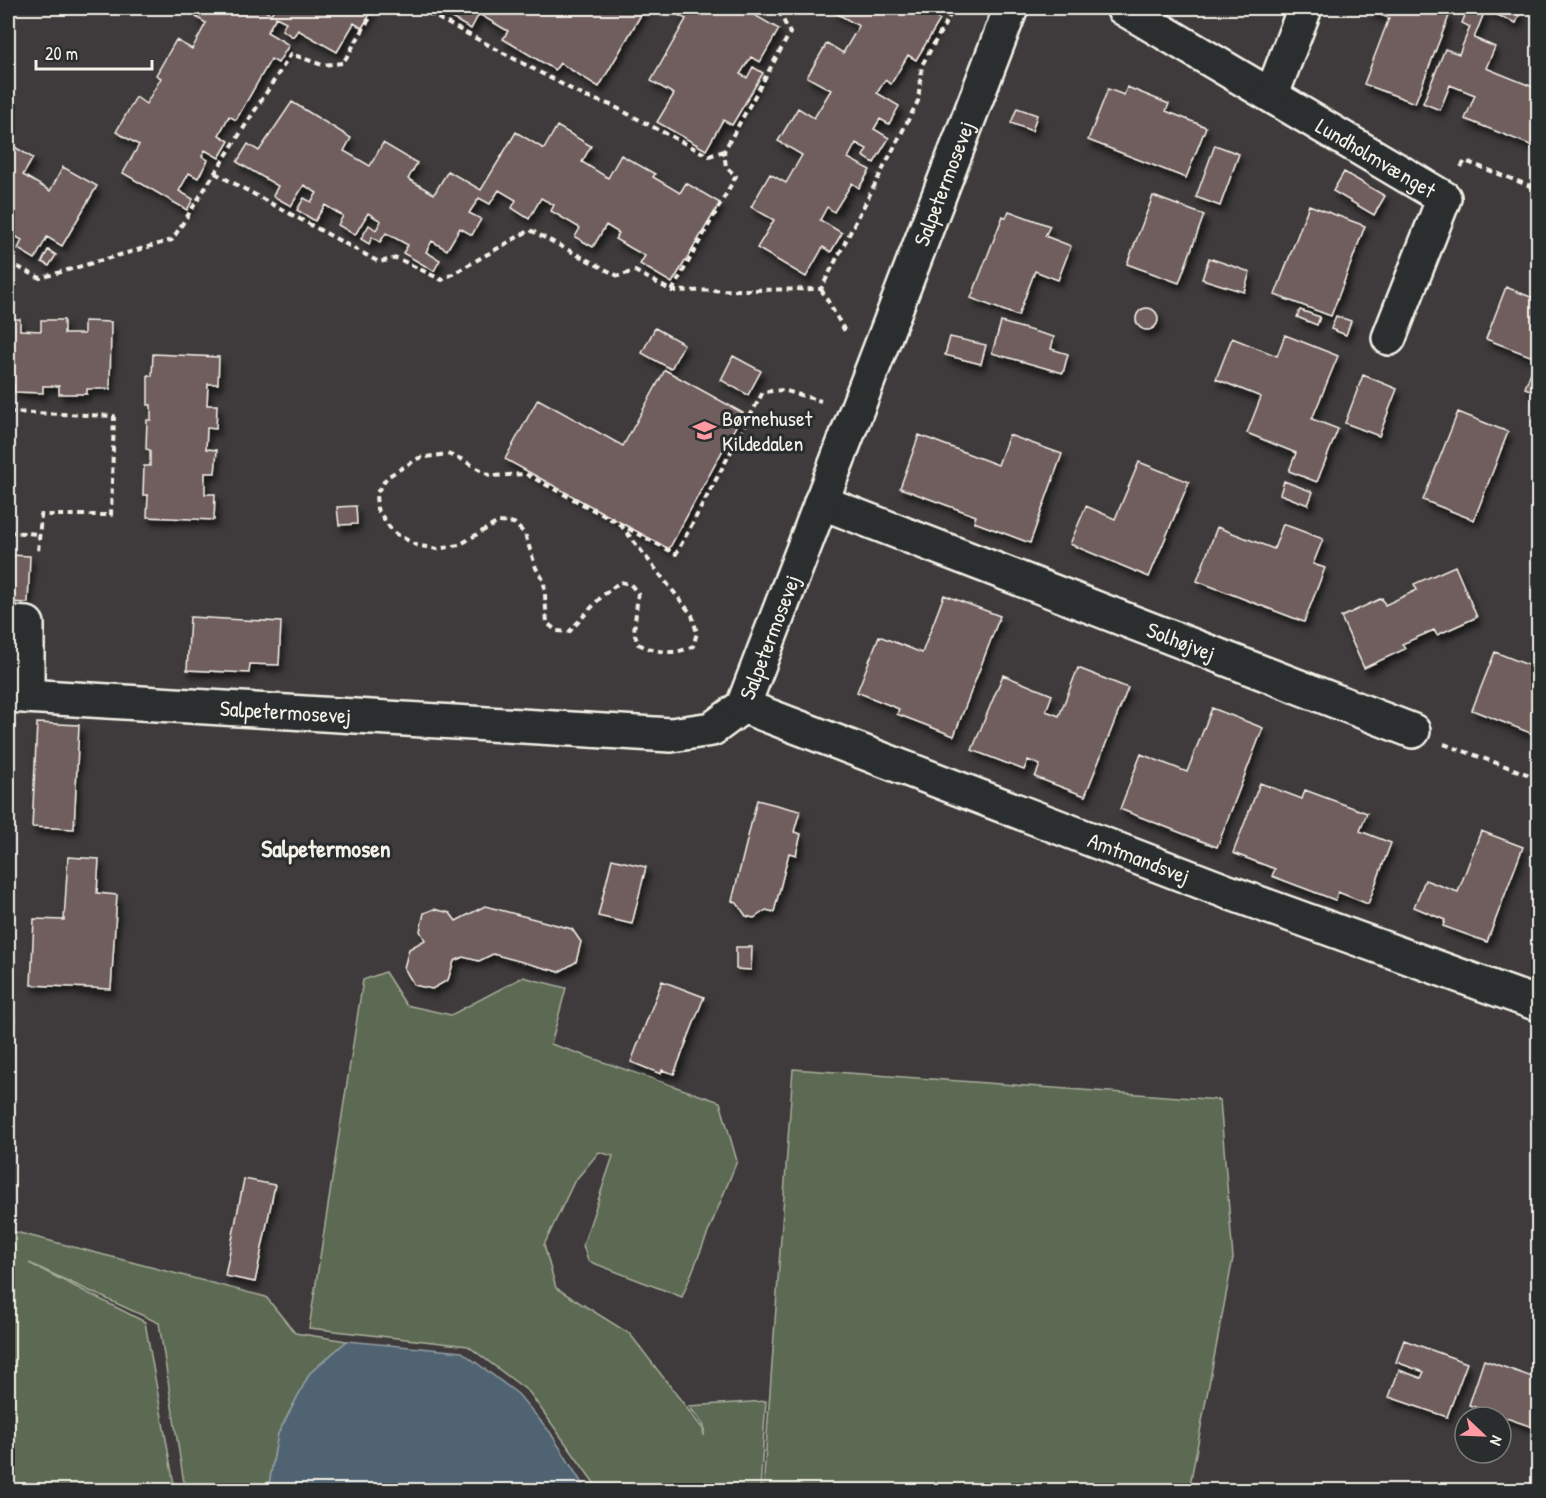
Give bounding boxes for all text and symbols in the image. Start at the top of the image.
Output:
scale bar [36,33,152,71]
text: 20 m [45,41,78,66]
street label: Lundholmvænget [1311,111,1442,205]
street label: Salpetermosevej [906,117,981,250]
place label: Børnehuset Kildedalen [722,403,813,458]
school or university icon: Børnehuset Kildedalen [691,418,717,444]
street label: Salpetermosevej [732,570,807,704]
street label: Solhøjvej [1142,614,1220,668]
street label: Salpetermosevej [219,693,352,731]
street label: Amtmandsvej [1084,825,1194,891]
district label: Salpetermosen [261,832,391,865]
north arrow [1453,1405,1513,1465]
text: N [1485,1433,1509,1450]

